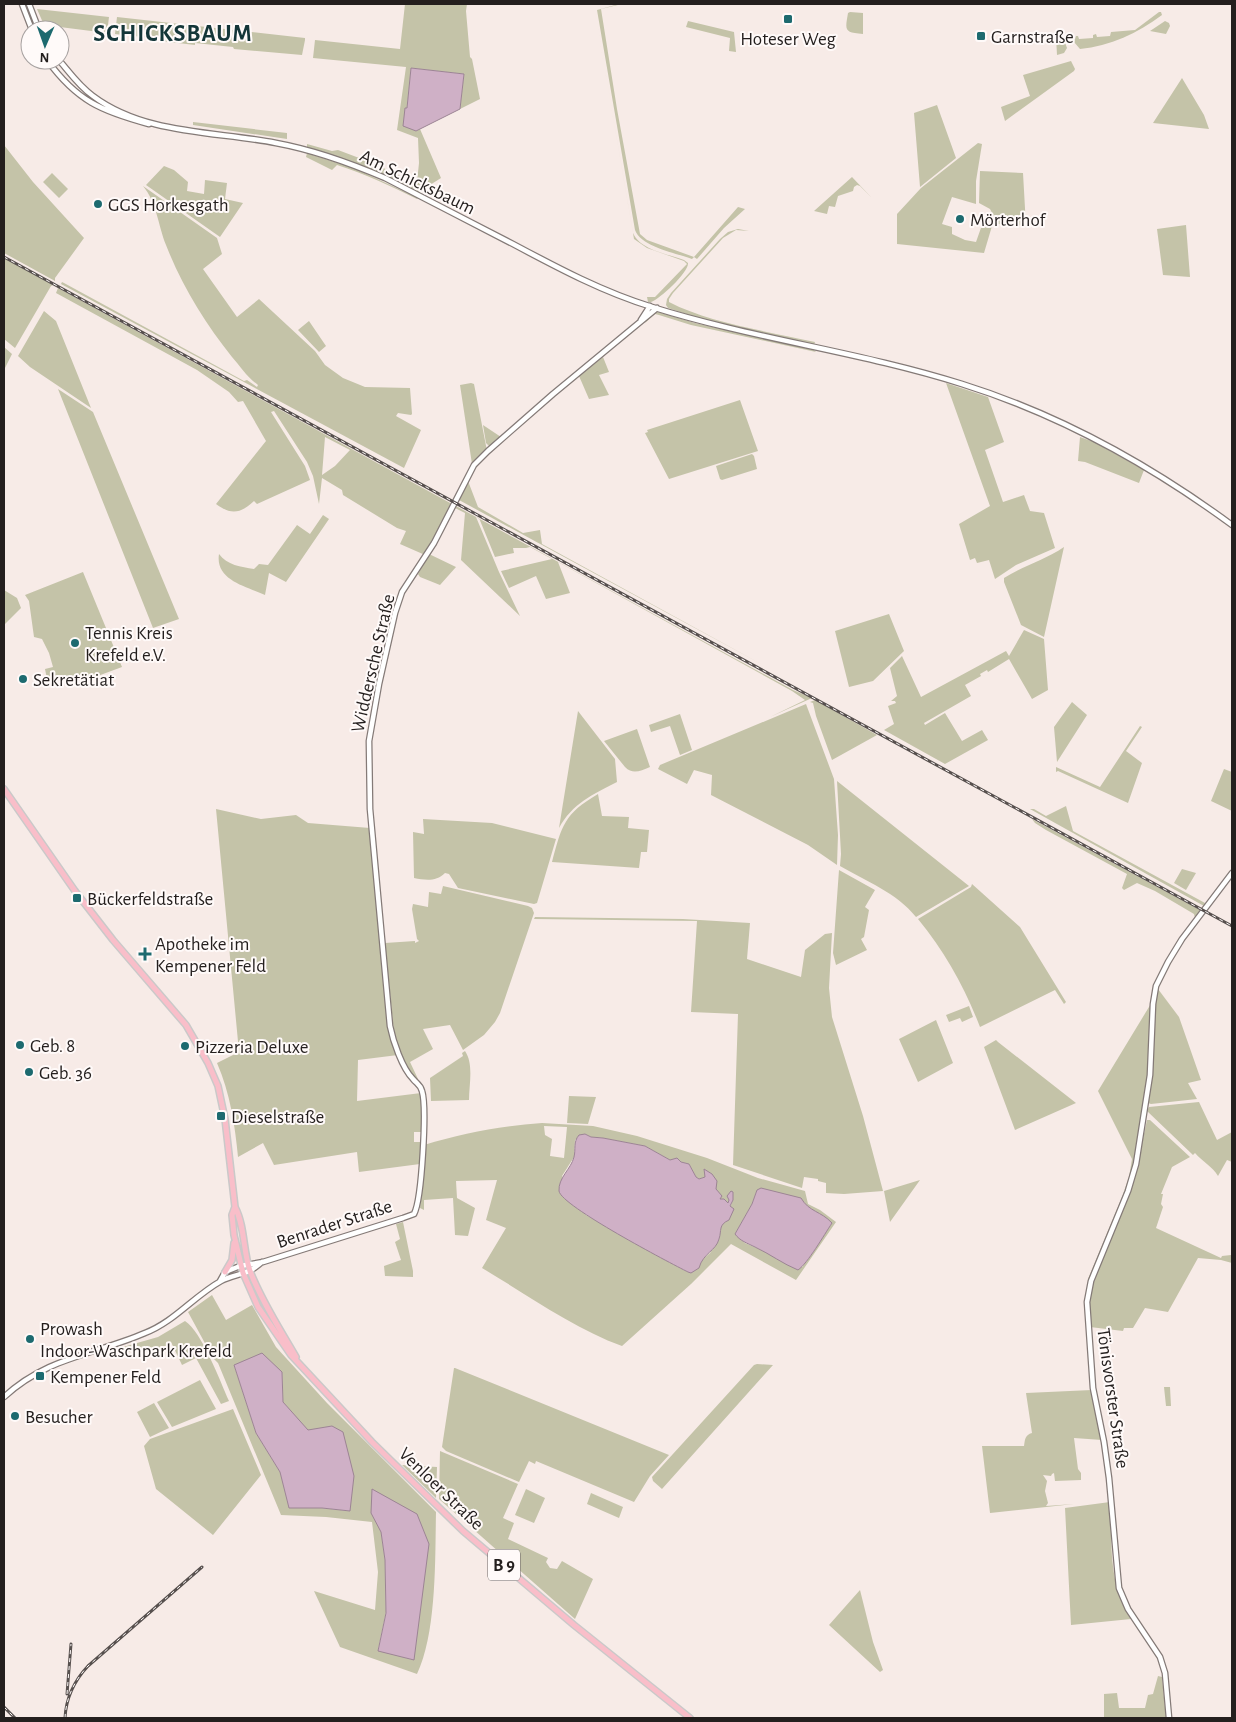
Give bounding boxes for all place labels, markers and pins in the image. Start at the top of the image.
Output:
marker: Hoteser Weg [782,13,794,25]
place label: Garnstraße [991,28,1074,47]
place label: Hoteser Weg [740,30,837,49]
marker: Garnstraße [975,30,987,42]
place label: GGS Horkesgath [108,196,229,215]
marker: GGS Horkesgath [92,198,104,210]
place label: Mörterhof [970,211,1046,230]
marker: Mörterhof [954,213,966,225]
place label: Tennis Kreis Krefeld e.V. [85,624,173,665]
marker: Tennis Kreis Krefeld e.V. [69,637,81,649]
place label: Sekretätiat [33,671,114,690]
marker: Sekretätiat [17,673,29,685]
place label: Bückerfeldstraße [87,890,213,909]
marker: Bückerfeldstraße [71,892,83,904]
place label: Apotheke im Kempener Feld [155,935,266,976]
marker: Apotheke im Kempener Feld [139,948,151,960]
place label: Geb. 8 [30,1037,75,1056]
place label: Pizzeria Deluxe [195,1038,308,1057]
marker: Geb. 8 [14,1039,26,1051]
marker: Pizzeria Deluxe [179,1040,191,1052]
place label: Geb. 36 [39,1064,92,1083]
marker: Geb. 36 [23,1066,35,1078]
place label: Dieselstraße [231,1108,324,1127]
marker: Dieselstraße [215,1110,227,1122]
place label: Prowash Indoor-Waschpark Krefeld [40,1320,232,1361]
marker: Prowash Indoor-Waschpark Krefeld [24,1333,36,1345]
place label: Kempener Feld [50,1368,161,1387]
marker: Kempener Feld [34,1370,46,1382]
place label: Besucher [25,1408,93,1427]
marker: Besucher [9,1410,21,1422]

